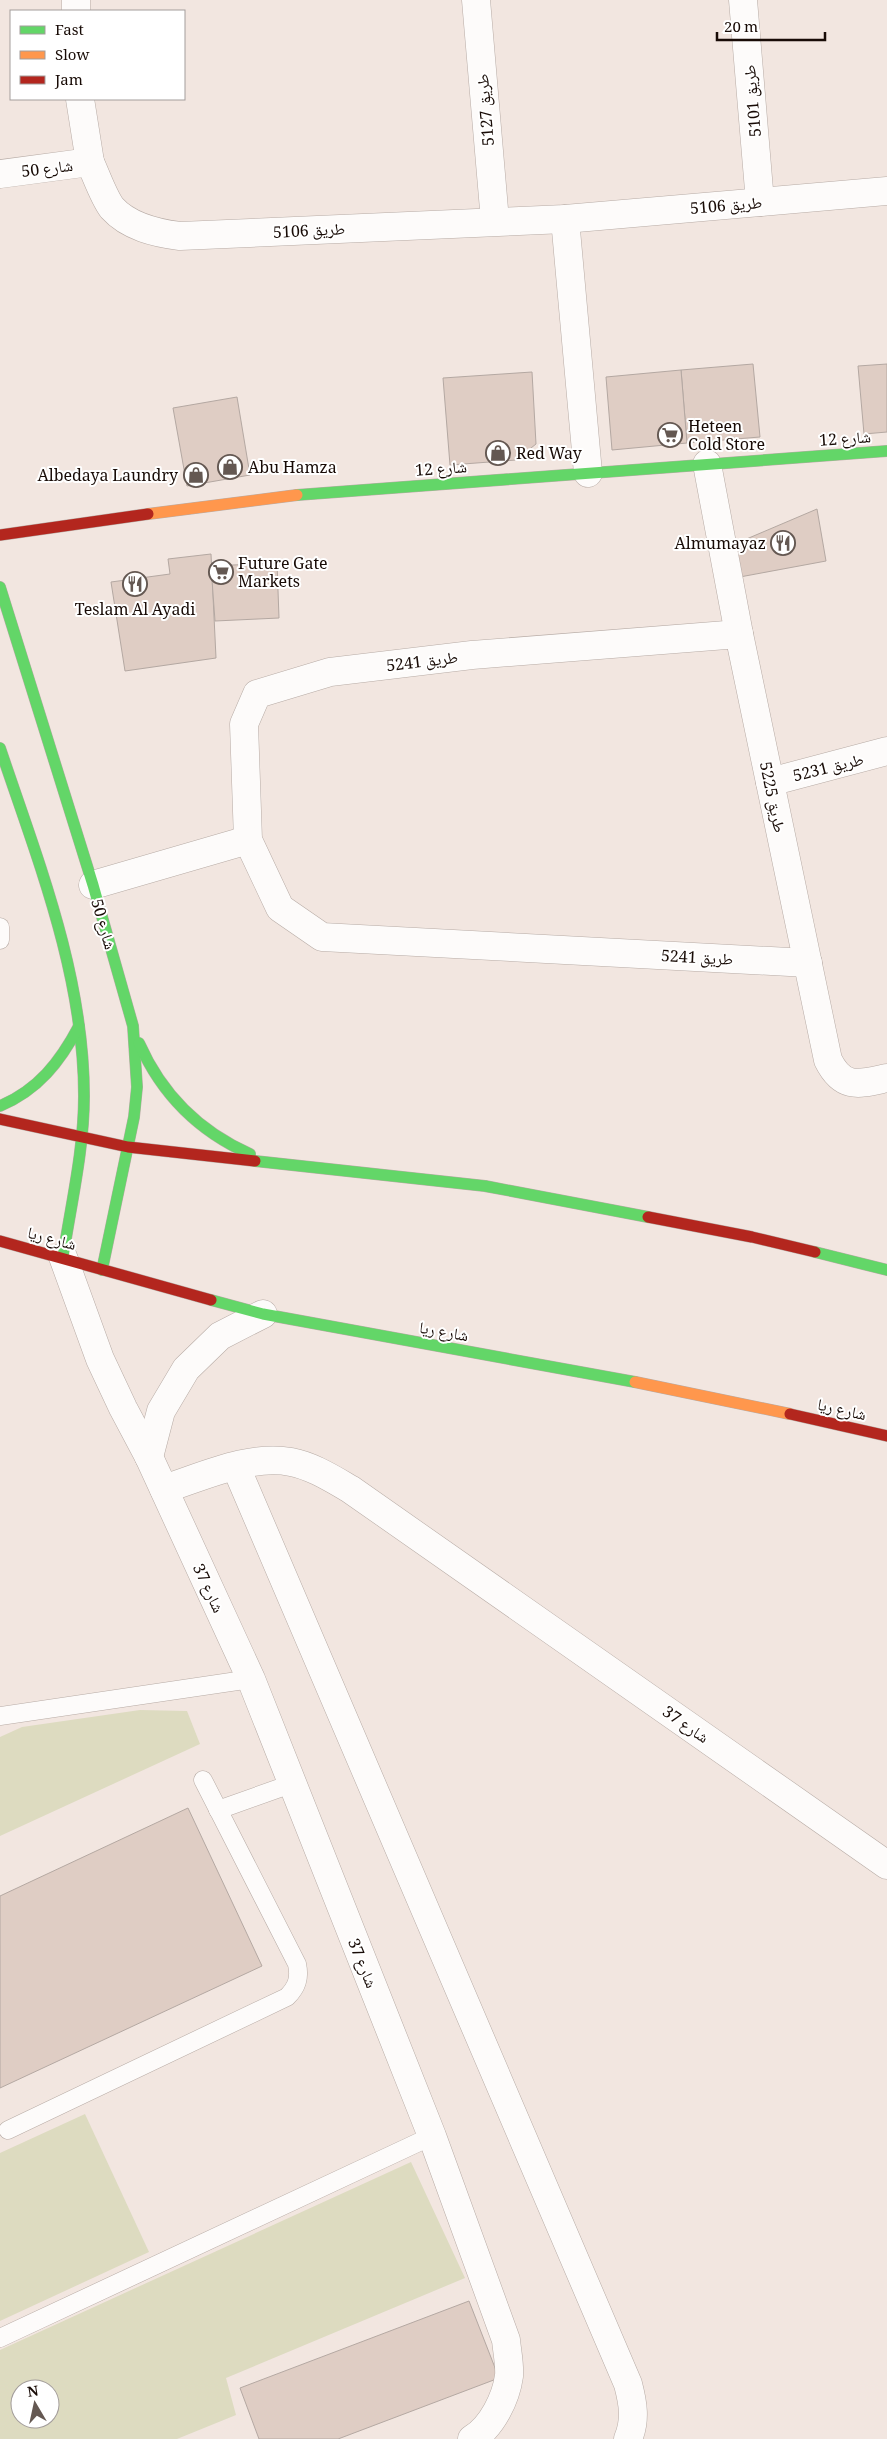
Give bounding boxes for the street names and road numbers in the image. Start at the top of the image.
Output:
street label: طريق 5101 [738,64,771,138]
street label: طريق 5127 [471,73,504,147]
street label: شارع 50 [20,154,75,187]
street label: طريق 5106 [689,191,763,224]
street label: طريق 5106 [272,217,346,248]
street label: شارع 12 [818,425,872,456]
street label: شارع 12 [414,455,468,486]
street label: طريق 5241 [385,646,460,681]
street label: طريق 5231 [790,748,867,791]
street label: طريق 5225 [750,759,791,836]
street label: شارع 50 [81,896,122,953]
street label: طريق 5241 [660,944,734,975]
street label: شارع ريا [24,1221,79,1260]
street label: شارع ريا [417,1316,470,1351]
street label: شارع ريا [814,1393,869,1430]
street label: شارع 37 [184,1560,230,1618]
street label: شارع 37 [656,1700,714,1752]
street label: شارع 37 [338,1935,383,1993]

